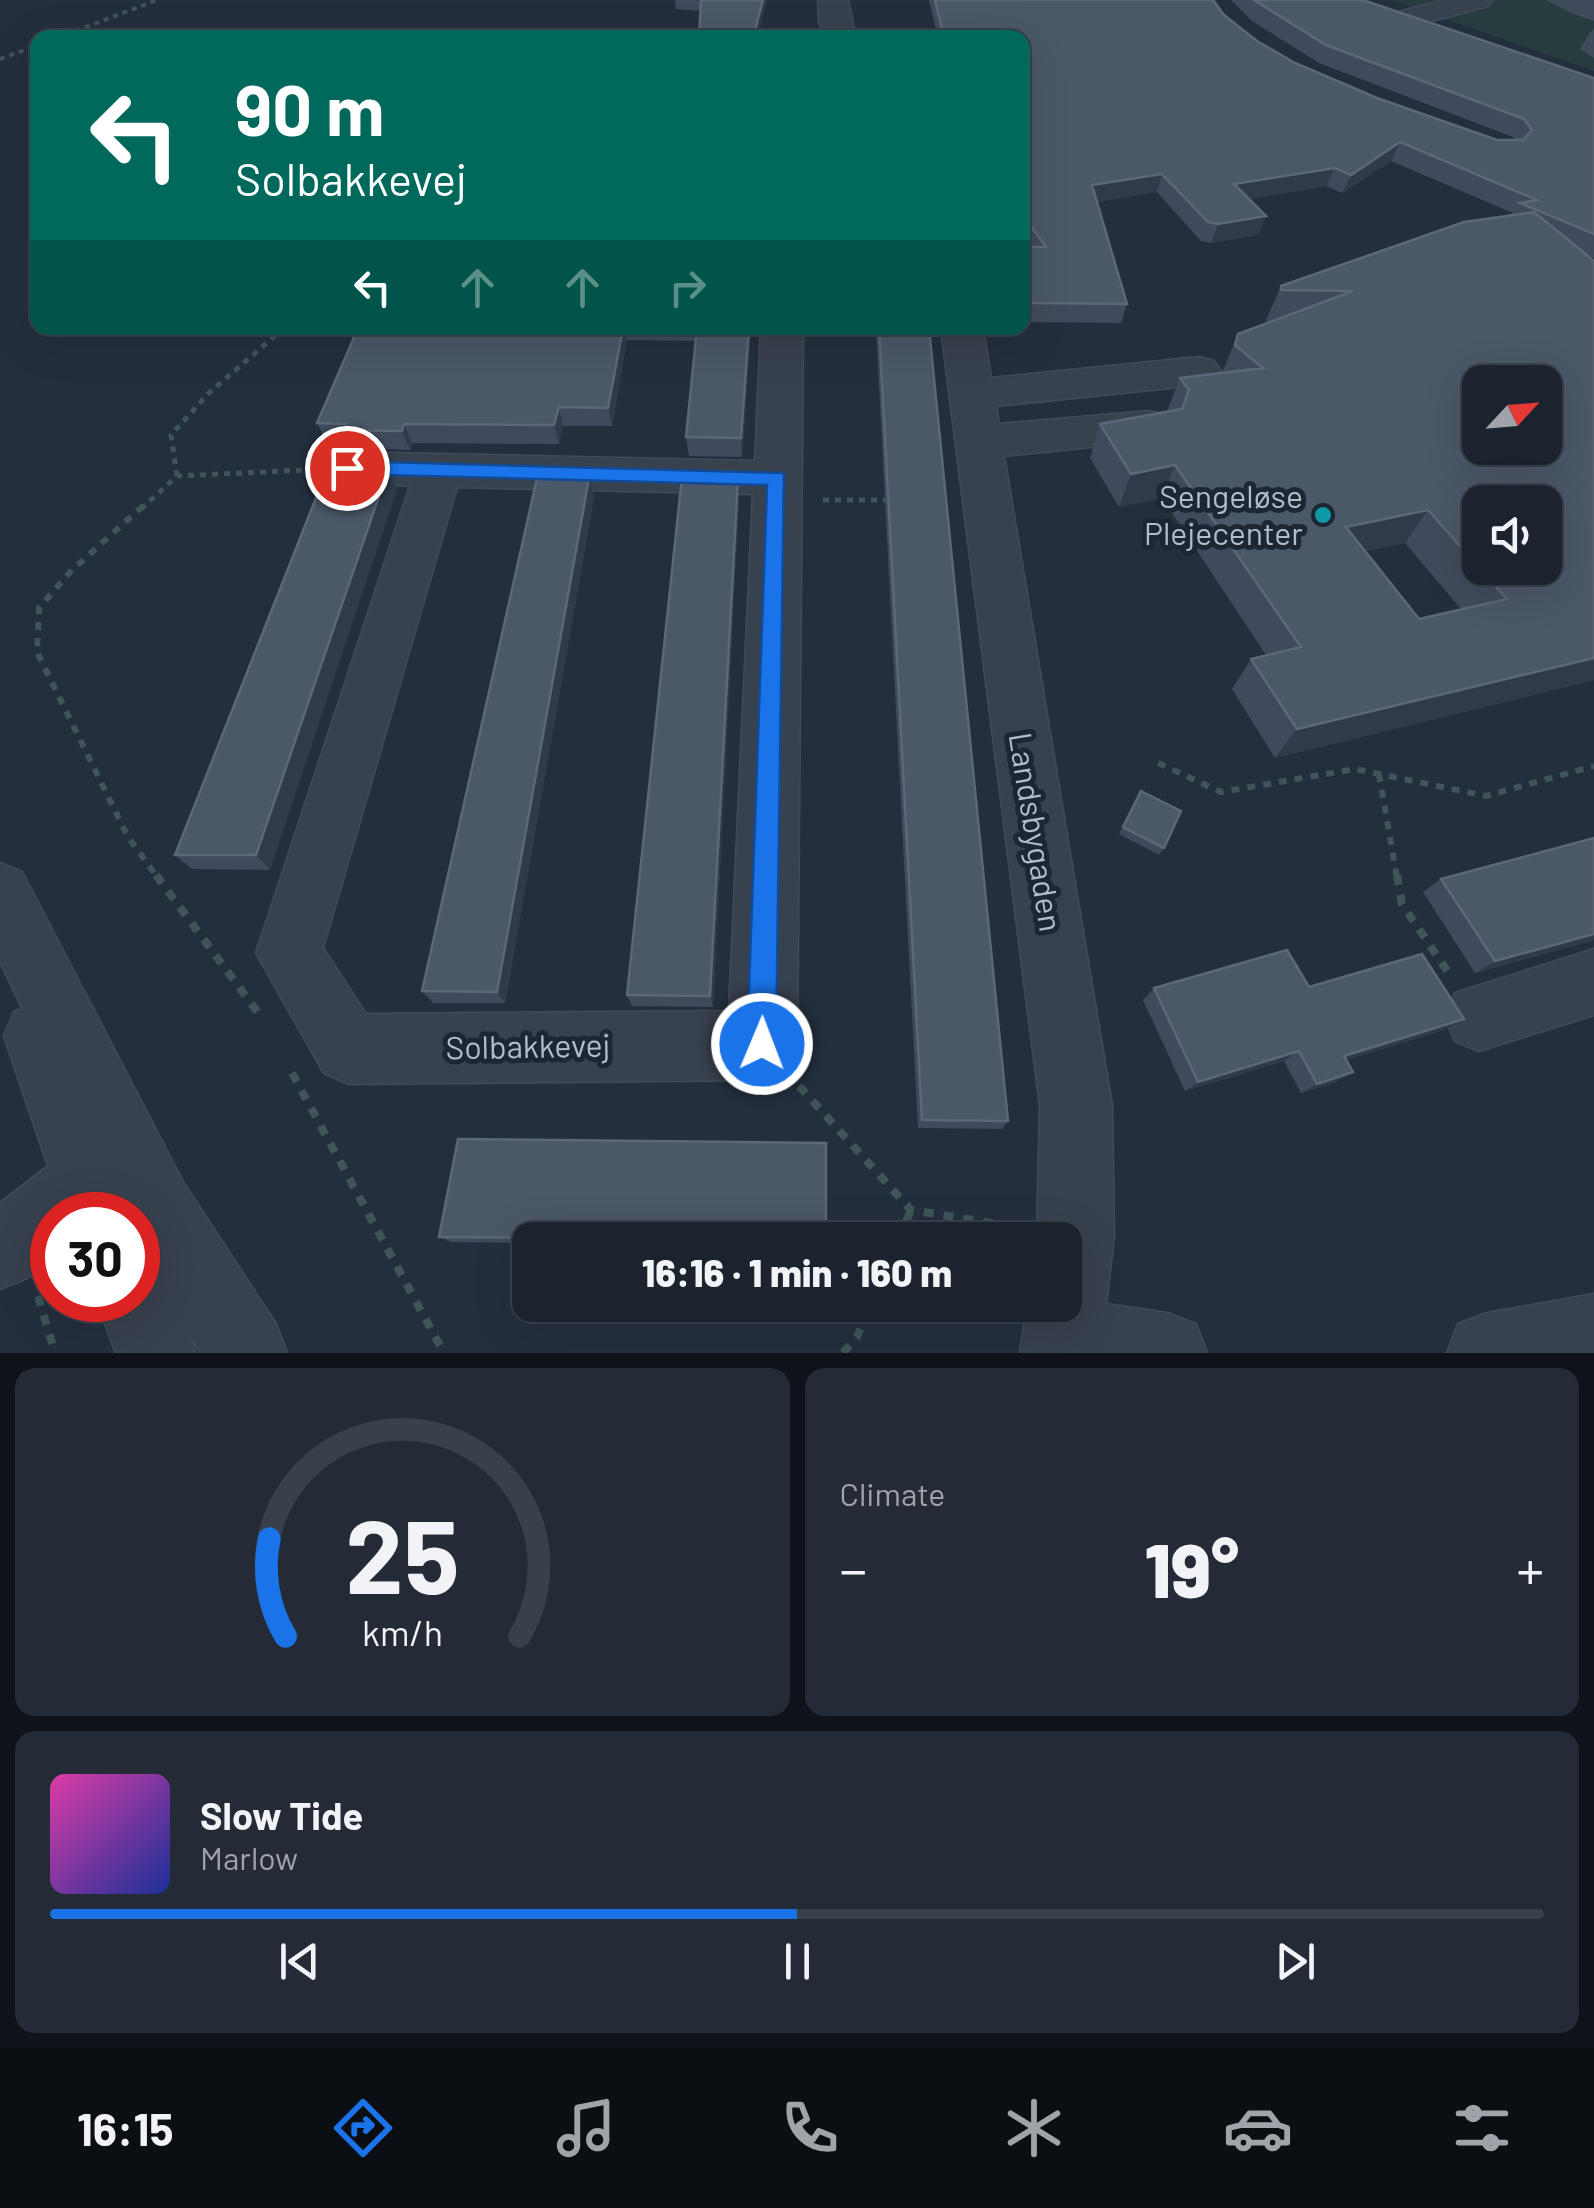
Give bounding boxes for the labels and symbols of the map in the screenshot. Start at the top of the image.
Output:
north arrow [1462,365,1562,465]
pin [305,426,390,511]
place label: Sengeløse Plejecenter [1144,476,1303,551]
marker: Sengeløse Plejecenter [1312,504,1334,526]
street label: Landsbygaden [1002,729,1071,934]
position arrow [710,992,814,1096]
street label: Solbakkevej [445,1025,611,1065]
speed limit sign: 30 [30,1192,160,1322]

